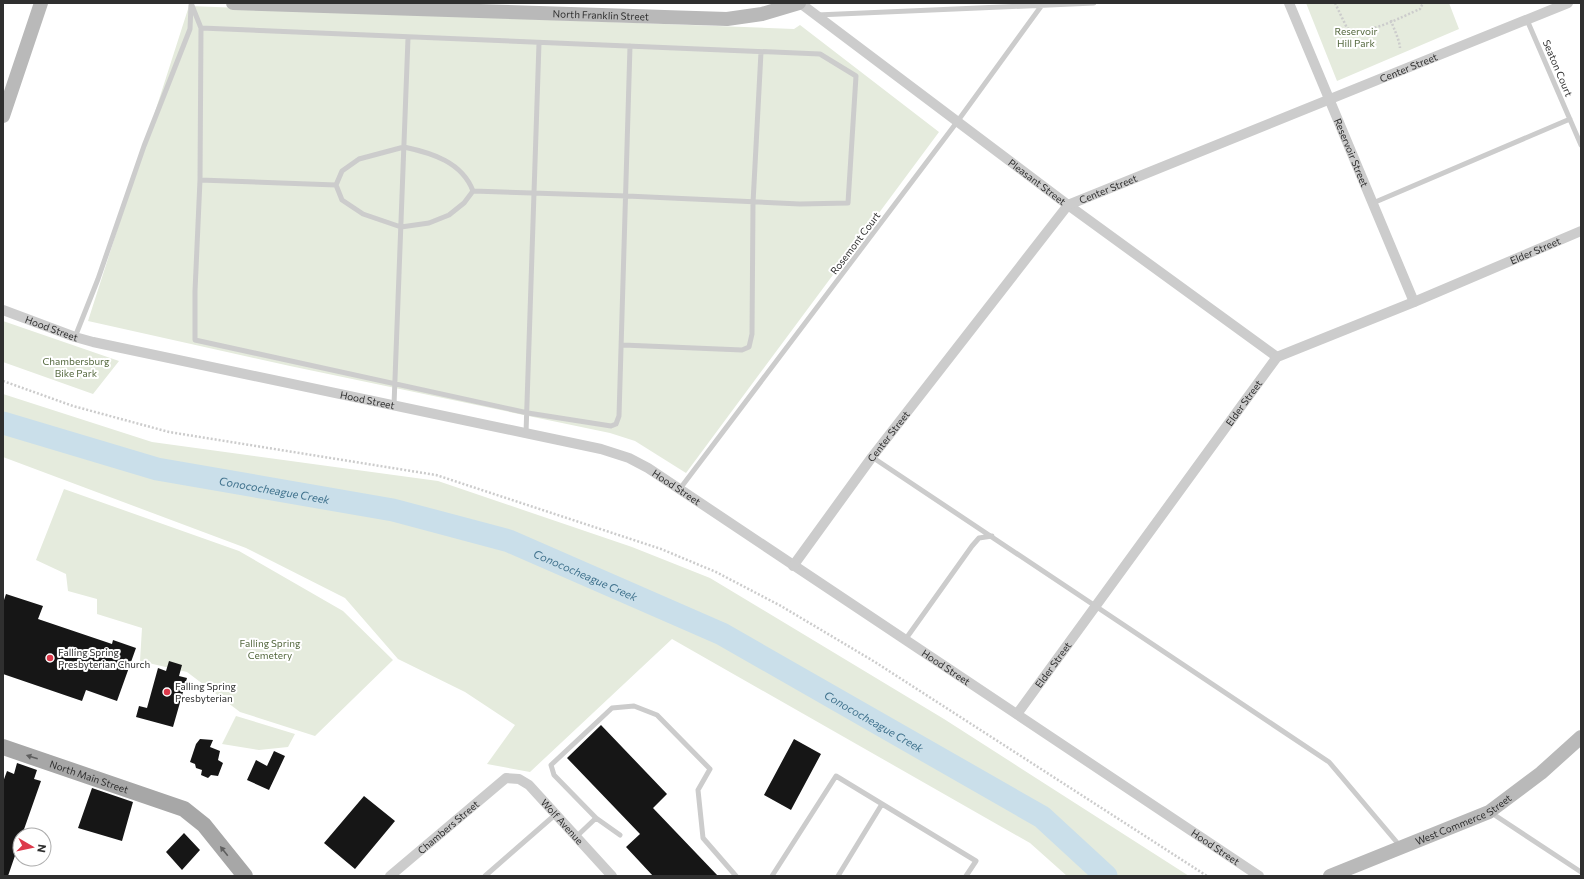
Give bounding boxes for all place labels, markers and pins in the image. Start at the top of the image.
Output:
place label: Falling Spring Presbyterian Church [58,646,150,670]
marker: Falling Spring Presbyterian Church [45,653,55,663]
place label: Falling Spring Presbyterian [175,680,237,704]
marker: Falling Spring Presbyterian [162,687,172,697]

